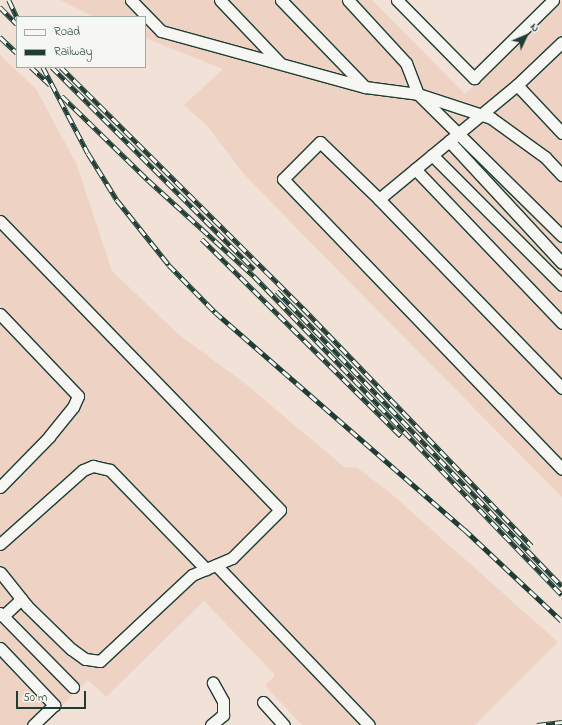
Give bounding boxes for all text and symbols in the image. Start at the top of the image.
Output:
legend [16,16,146,68]
north arrow [506,16,546,56]
text: N [526,19,543,36]
text: Road [54,23,80,41]
text: Railway [54,43,92,61]
scale bar [18,683,88,709]
text: 50 m [23,689,47,707]

